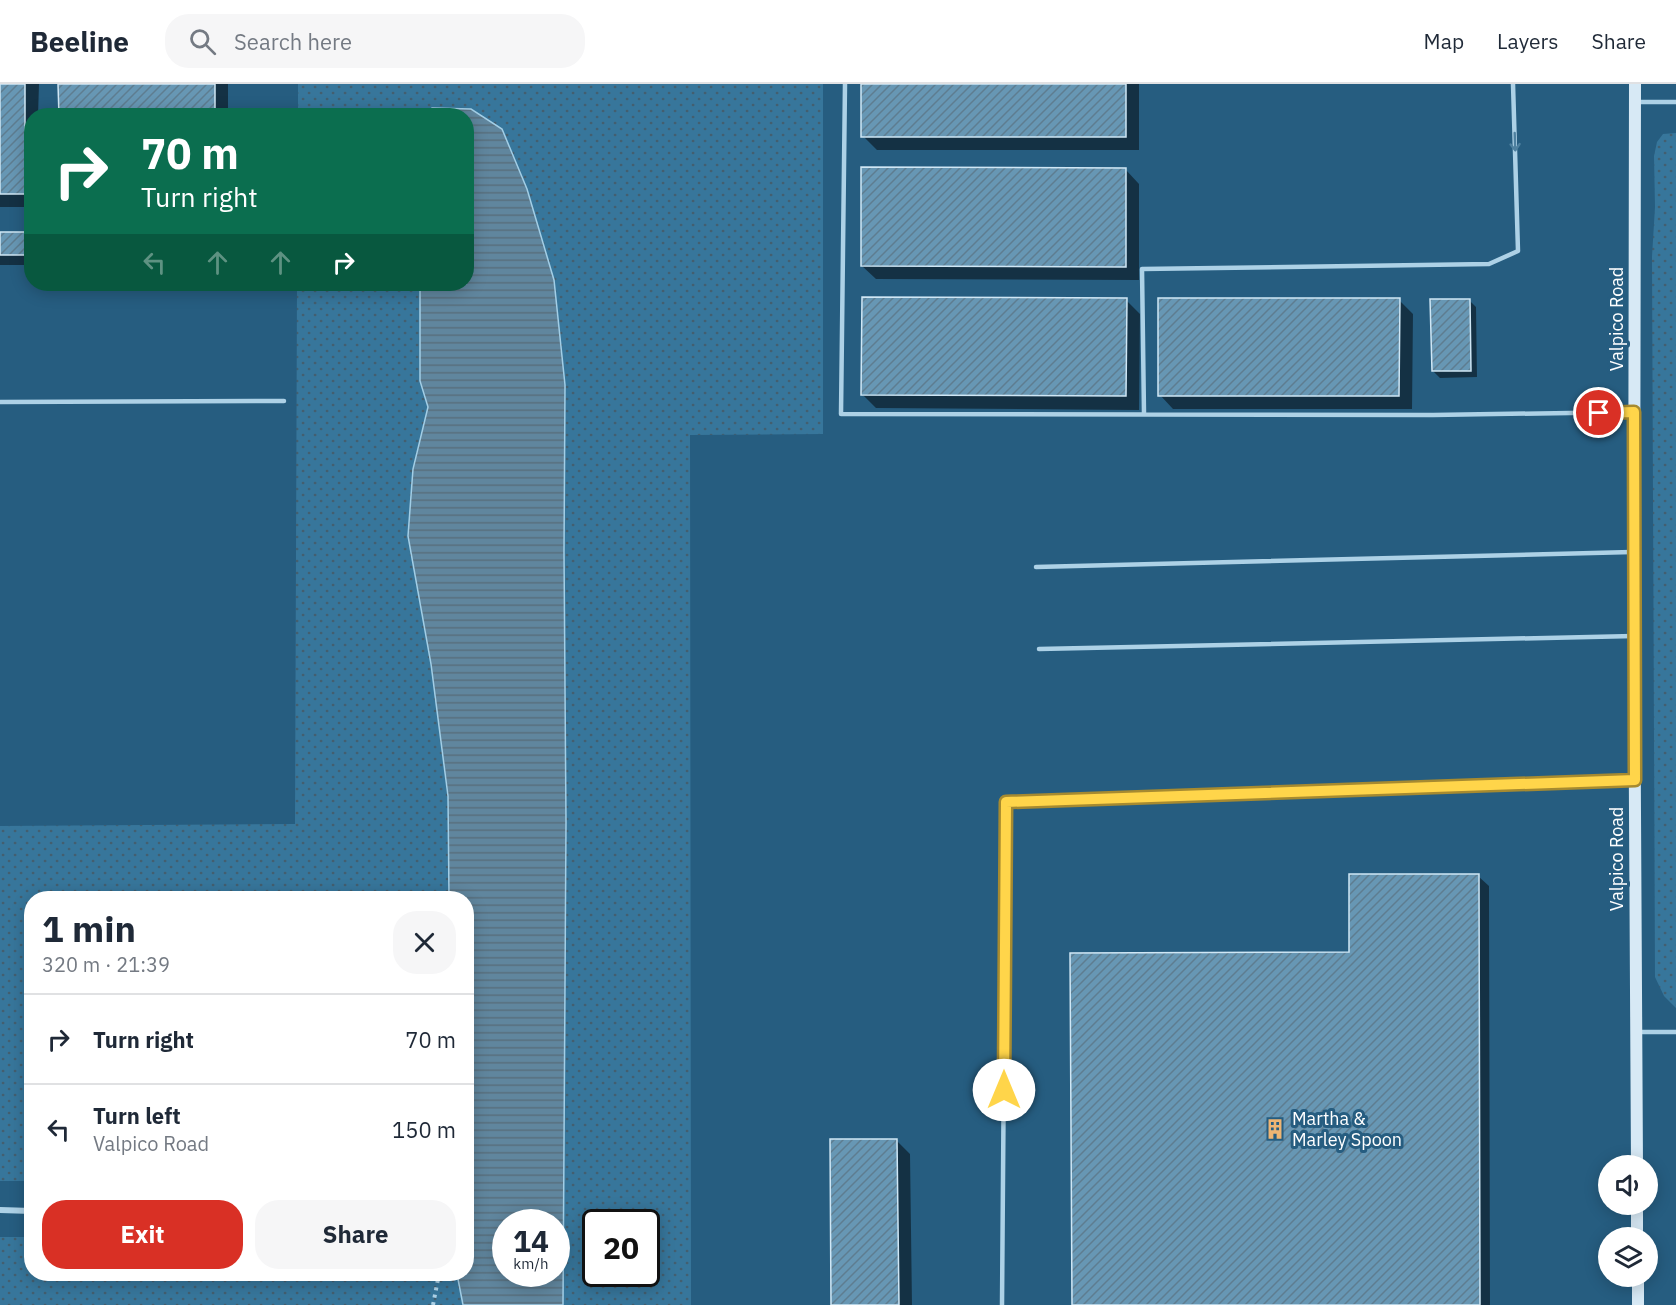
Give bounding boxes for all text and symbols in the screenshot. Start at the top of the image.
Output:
search box [165,14,585,68]
text: Beeline [30,23,129,60]
icon: search [186,25,219,58]
text: Search here [234,27,352,56]
text: Map [1424,27,1464,55]
text: Layers [1497,27,1559,55]
text: Share [1592,27,1646,55]
text: 70 m [141,126,239,181]
icon: right [42,132,120,210]
one-way arrow [1509,132,1521,152]
text: Turn right [141,179,258,214]
icon: left [138,246,171,279]
icon: ahead [201,246,234,279]
icon: ahead [264,246,297,279]
icon: right [327,246,360,279]
street label: Valpico Road [1605,267,1628,371]
pin [1573,387,1624,438]
icon: arrive [1582,396,1615,429]
street label: Valpico Road [1605,807,1628,911]
text: 1 min [42,905,136,952]
button: close [393,911,456,974]
text: 320 m · 21:39 [42,951,170,978]
icon: right [42,1023,75,1056]
text: Turn right [93,1025,194,1054]
text: 70 m [405,1025,456,1054]
position arrow [972,1058,1036,1122]
text: Turn left [93,1101,181,1130]
place label: Martha & Marley Spoon [1292,1107,1402,1151]
icon: left [42,1113,75,1146]
text: 150 m [392,1115,456,1144]
building icon: Martha & Marley Spoon [1263,1117,1287,1141]
text: Valpico Road [93,1130,209,1157]
map controls [1598,1155,1658,1287]
button: sound [1598,1155,1658,1215]
button: Exit [42,1200,243,1269]
button: Share [255,1200,456,1269]
speed limit sign: 20 [582,1209,660,1287]
text: 14 [513,1221,549,1260]
button: layers [1598,1227,1658,1287]
text: km/h [513,1254,549,1273]

